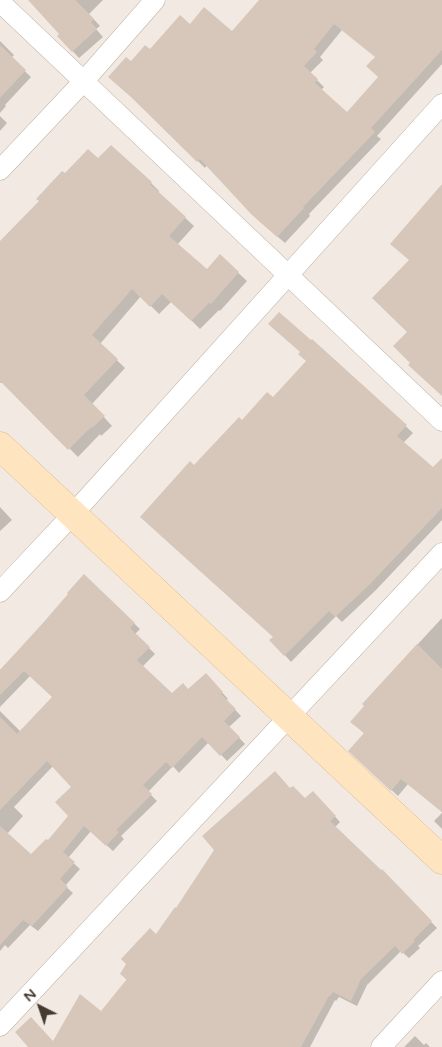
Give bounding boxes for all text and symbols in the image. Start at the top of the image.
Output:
north arrow [15,982,65,1032]
text: N [20,985,40,1005]

